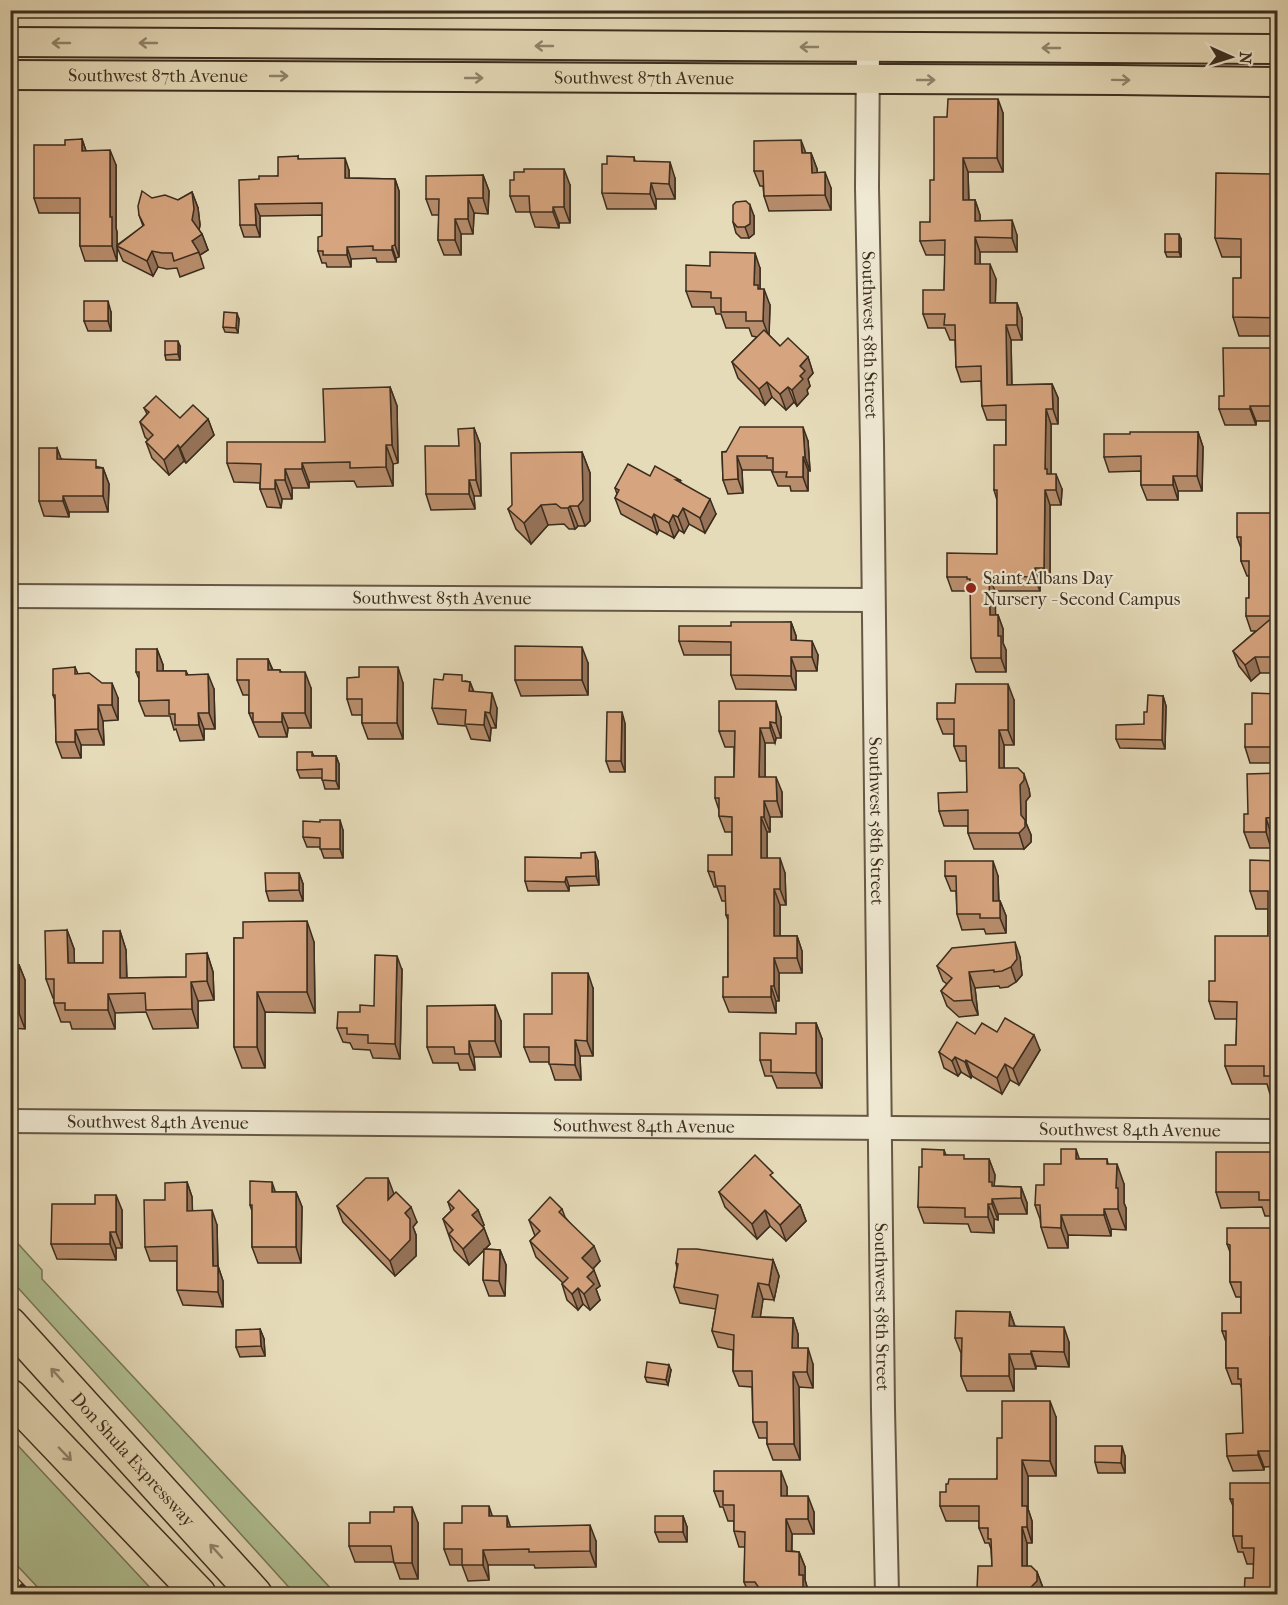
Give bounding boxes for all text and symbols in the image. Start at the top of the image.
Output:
north arrow [1201,27,1261,87]
one-way arrow [52,37,72,49]
one-way arrow [138,37,158,49]
one-way arrow [534,40,554,52]
one-way arrow [800,41,820,53]
one-way arrow [1042,42,1062,54]
text: N [1236,51,1255,65]
street label: Southwest 87th Avenue [68,65,248,87]
street label: Southwest 87th Avenue [554,67,734,89]
one-way arrow [268,71,288,82]
one-way arrow [463,72,483,83]
one-way arrow [915,74,935,86]
one-way arrow [1110,74,1130,86]
street label: Southwest 58th Street [858,251,882,420]
place label: Saint Albans Day Nursery - Second Campus [983,568,1181,610]
marker: Saint Albans Day Nursery - Second Campus [964,581,978,595]
street label: Southwest 85th Avenue [353,587,532,609]
street label: Southwest 58th Street [865,737,888,906]
street label: Southwest 84th Avenue [67,1111,249,1133]
street label: Southwest 84th Avenue [553,1115,735,1137]
street label: Southwest 84th Avenue [1039,1119,1221,1141]
street label: Southwest 58th Street [870,1223,893,1392]
one-way arrow [50,1368,64,1383]
street label: Don Shula Expressway [67,1388,200,1532]
one-way arrow [58,1446,73,1461]
one-way arrow [209,1544,223,1559]

